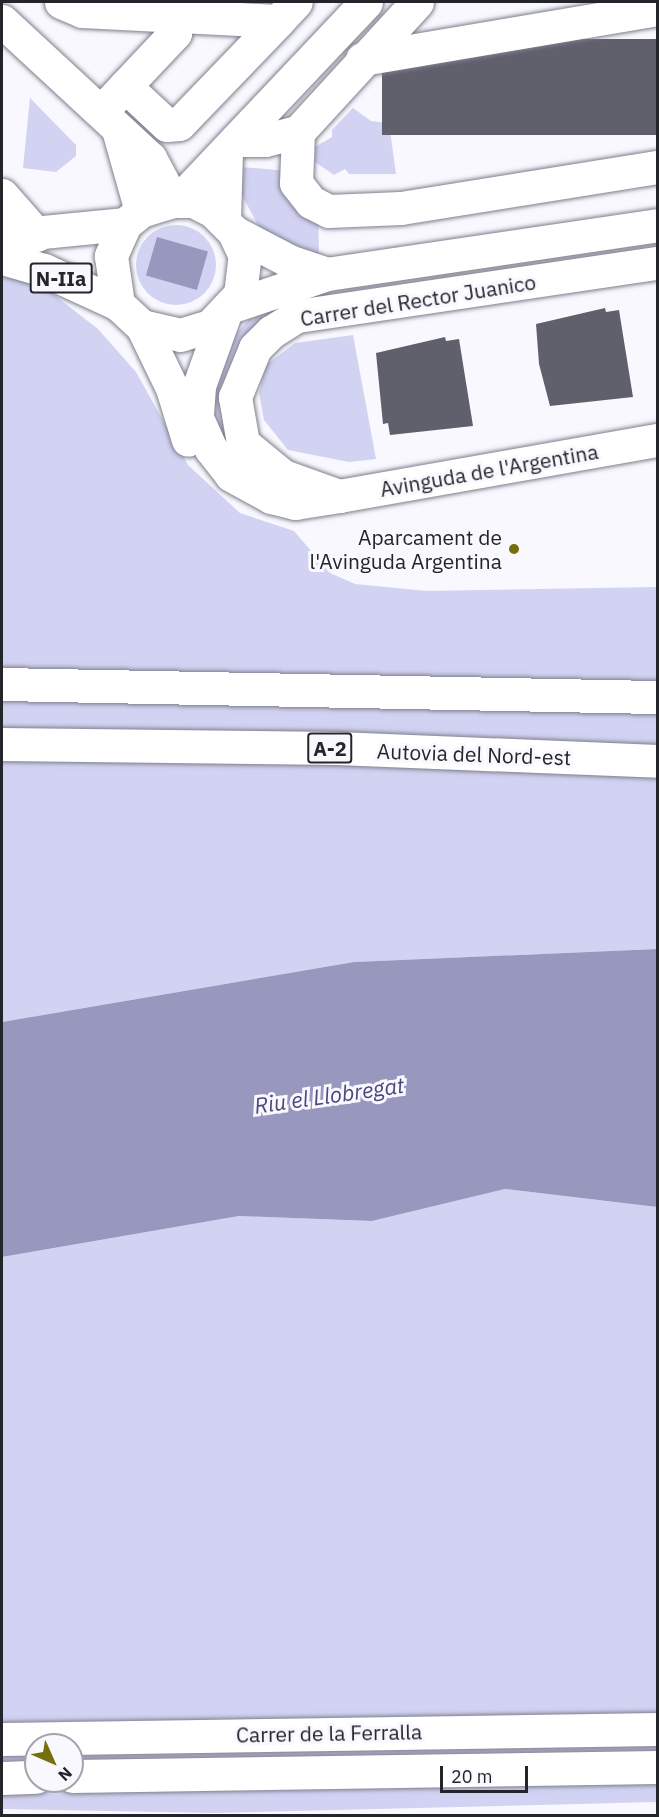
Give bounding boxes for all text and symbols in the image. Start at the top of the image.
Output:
road number: N-IIa [29,261,92,295]
street label: Carrer del Rector Juanico [298,269,538,331]
street label: Avinguda de l'Argentina [378,438,600,502]
place label: Aparcament de l'Avinguda Argentina [310,524,502,574]
marker: Aparcament de l'Avinguda Argentina [507,542,521,556]
road number: A-2 [306,731,354,765]
street label: Autovia del Nord-est [376,738,572,770]
water label: Riu el Llobregat [253,1071,405,1119]
street label: Carrer de la Ferralla [236,1719,422,1747]
north arrow [24,1733,84,1793]
scale bar [443,1754,532,1792]
text: N [54,1763,76,1785]
text: 20 m [451,1765,493,1788]

